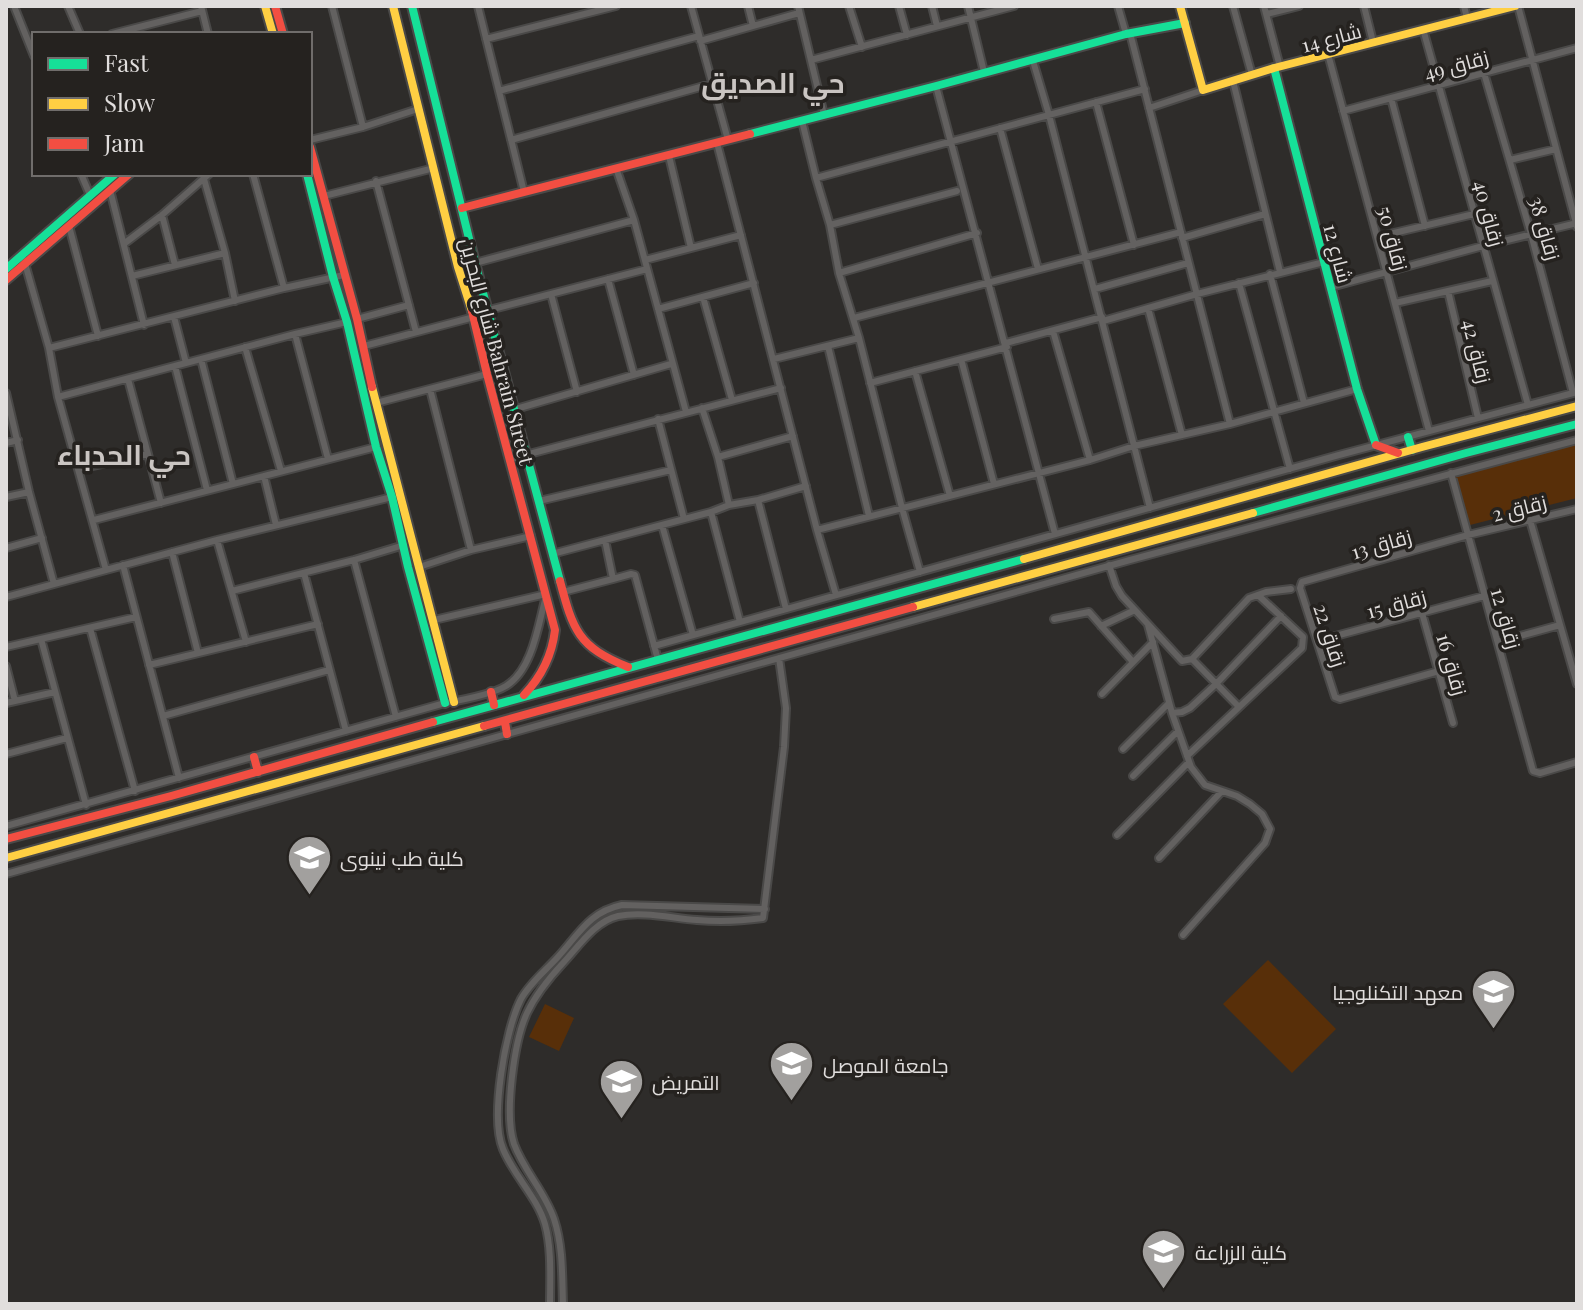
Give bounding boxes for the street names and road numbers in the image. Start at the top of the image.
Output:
street label: شارع 14 [1298,16,1364,60]
street label: زقاق 49 [1421,42,1491,86]
street label: زقاق 40 [1467,177,1512,249]
street label: زقاق 38 [1523,193,1568,263]
street label: زقاق 50 [1371,203,1416,274]
street label: شارع 12 [1316,220,1360,286]
street label: شارع البحرين Bahrain Street [453,235,542,469]
street label: زقاق 42 [1456,316,1499,386]
street label: زقاق 2 [1489,487,1549,528]
street label: زقاق 13 [1348,522,1415,565]
street label: زقاق 15 [1363,582,1429,625]
street label: زقاق 12 [1484,584,1529,652]
street label: زقاق 22 [1307,600,1354,670]
street label: زقاق 16 [1430,630,1475,698]

